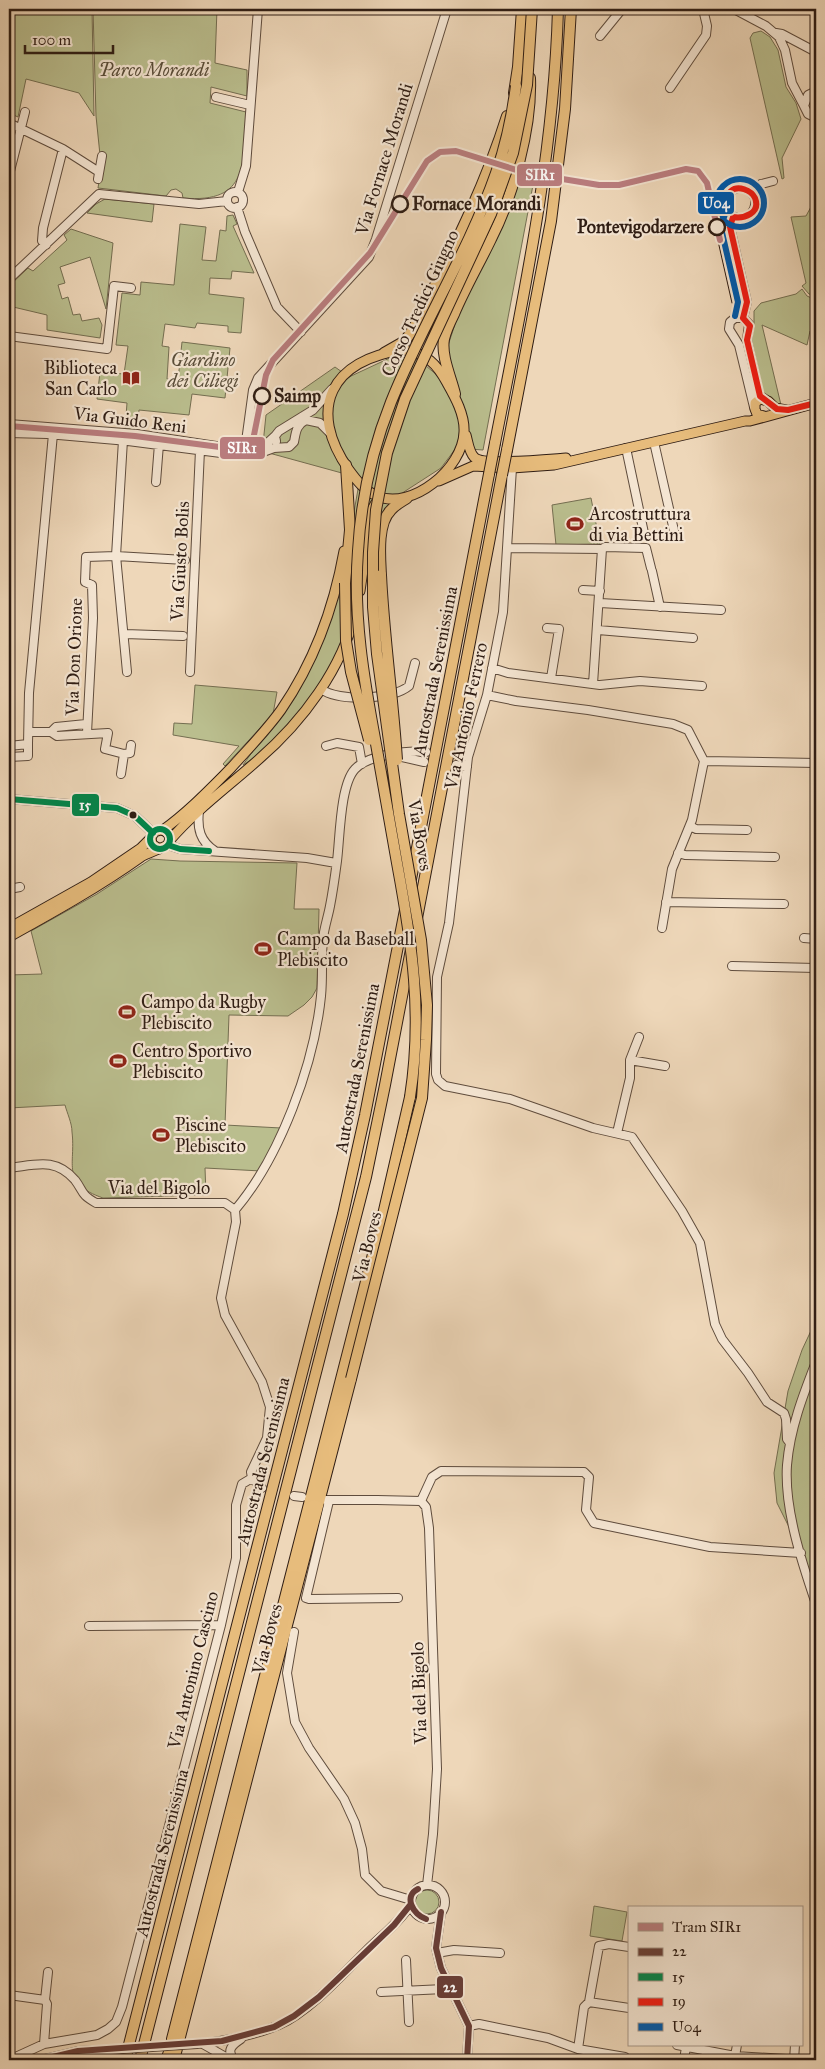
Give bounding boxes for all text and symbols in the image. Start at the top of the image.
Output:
scale bar [25,22,112,54]
text: 100 m [32,31,72,49]
park label: Parco Morandi [99,59,209,81]
street label: Via Fornace Morandi [350,80,418,239]
line badge: SIR1 [516,163,563,187]
text: SIR1 [525,167,555,184]
line badge: U04 [697,191,735,215]
place label: Fornace Morandi [412,193,542,215]
marker: Fornace Morandi [391,195,409,213]
text: U04 [702,195,731,213]
place label: Pontevigodarzere [577,216,705,239]
marker: Pontevigodarzere [708,218,726,236]
street label: Corso Tredici Giugno [376,226,464,380]
park label: Giardino dei Ciliegi [166,349,239,392]
place label: Biblioteca San Carlo [44,357,117,400]
library icon: Biblioteca San Carlo [121,368,141,388]
place label: Saimp [274,385,321,408]
marker: Saimp [253,387,271,405]
street label: Via Guido Reni [71,402,188,438]
line badge: SIR1 [219,436,266,460]
text: SIR1 [227,440,257,457]
street label: Via Giusto Bolis [166,501,194,622]
place label: Arcostruttura di via Bettini [588,503,691,546]
sports icon: Arcostruttura di via Bettini [565,514,585,534]
street label: Autostrada Serenissima [408,584,462,759]
street label: Via Don Orione [61,598,87,717]
street label: Via Antonio Ferrero [439,641,492,792]
line badge: 15 [71,793,100,817]
street label: Via Boves [403,796,437,873]
text: 15 [79,797,91,814]
unlabelled marker [128,810,138,820]
place label: Campo da Baseball Plebiscito [277,928,414,971]
sports icon: Campo da Baseball Plebiscito [253,939,273,959]
street label: Autostrada Serenissima [330,981,384,1156]
place label: Campo da Rugby Plebiscito [141,991,267,1034]
sports icon: Campo da Rugby Plebiscito [117,1002,137,1022]
place label: Centro Sportivo Plebiscito [132,1040,252,1083]
sports icon: Centro Sportivo Plebiscito [108,1051,128,1071]
place label: Piscine Plebiscito [175,1114,246,1157]
sports icon: Piscine Plebiscito [151,1125,171,1145]
street label: Via del Bigolo [107,1177,210,1200]
street label: Via Boves [347,1209,386,1286]
street label: Autostrada Serenissima [231,1374,295,1548]
street label: Via Antonino Cascino [163,1589,223,1752]
street label: Via Boves [247,1601,287,1678]
street label: Via del Bigolo [406,1641,433,1746]
street label: Autostrada Serenissima [130,1766,194,1940]
legend [628,1906,802,2046]
text: Tram SIR1 [672,1918,741,1936]
text: 22 [672,1942,687,1960]
text: 15 [672,1968,685,1986]
line badge: 22 [436,1975,464,1999]
text: 22 [443,1979,458,1996]
text: 19 [672,1992,686,2010]
text: U04 [672,2018,702,2036]

